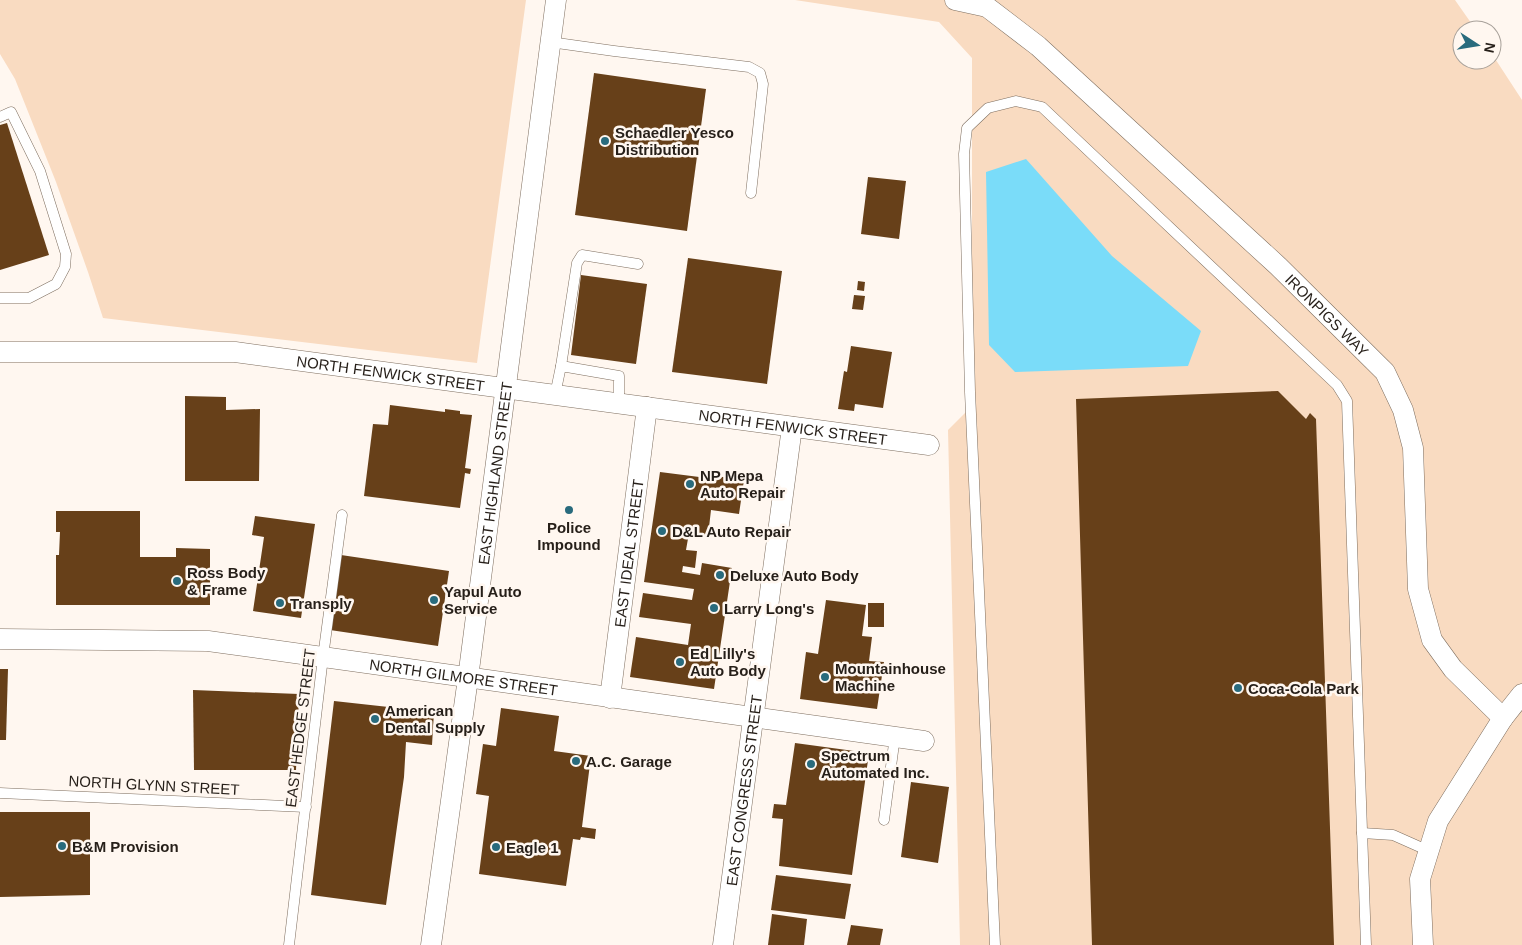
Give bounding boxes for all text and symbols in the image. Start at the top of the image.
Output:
north arrow [1452,20,1502,70]
text: N [1481,41,1499,54]
place label: Schaedler Yesco Distribution [615,124,734,158]
marker: Schaedler Yesco Distribution [599,135,611,147]
street label: IRONPIGS WAY [1282,270,1372,360]
street label: NORTH FENWICK STREET [295,352,486,394]
street label: EAST HIGHLAND STREET [474,381,515,566]
street label: NORTH FENWICK STREET [698,406,888,448]
place label: NP Mepa Auto Repair [700,467,785,501]
street label: EAST IDEAL STREET [611,478,646,628]
marker: NP Mepa Auto Repair [684,478,696,490]
marker: Police Impound [563,504,575,516]
place label: Police Impound [537,519,601,553]
place label: D&L Auto Repair [672,523,791,540]
marker: D&L Auto Repair [656,525,668,537]
place label: Ross Body & Frame [187,564,266,598]
place label: Deluxe Auto Body [730,567,859,584]
marker: Deluxe Auto Body [714,569,726,581]
marker: Ross Body & Frame [171,575,183,587]
place label: Yapul Auto Service [444,583,522,617]
marker: Yapul Auto Service [428,594,440,606]
place label: Transply [290,595,352,612]
marker: Transply [274,597,286,609]
place label: Larry Long's [724,600,814,617]
marker: Larry Long's [708,602,720,614]
place label: Ed Lilly's Auto Body [690,645,766,679]
street label: EAST HEDGE STREET [282,648,318,808]
street label: NORTH GILMORE STREET [368,655,559,698]
marker: Ed Lilly's Auto Body [674,656,686,668]
place label: Mountainhouse Machine [835,660,946,694]
marker: Mountainhouse Machine [819,671,831,683]
place label: Coca-Cola Park [1248,680,1360,697]
marker: Coca-Cola Park [1232,682,1244,694]
street label: EAST CONGRESS STREET [722,694,765,887]
place label: American Dental Supply [385,702,486,736]
marker: American Dental Supply [369,713,381,725]
place label: Spectrum Automated Inc. [821,747,929,781]
place label: A.C. Garage [586,753,672,770]
marker: A.C. Garage [570,755,582,767]
marker: Spectrum Automated Inc. [805,758,817,770]
street label: NORTH GLYNN STREET [68,772,240,798]
place label: B&M Provision [72,838,179,855]
place label: Eagle 1 [506,839,559,856]
marker: B&M Provision [56,840,68,852]
marker: Eagle 1 [490,841,502,853]

